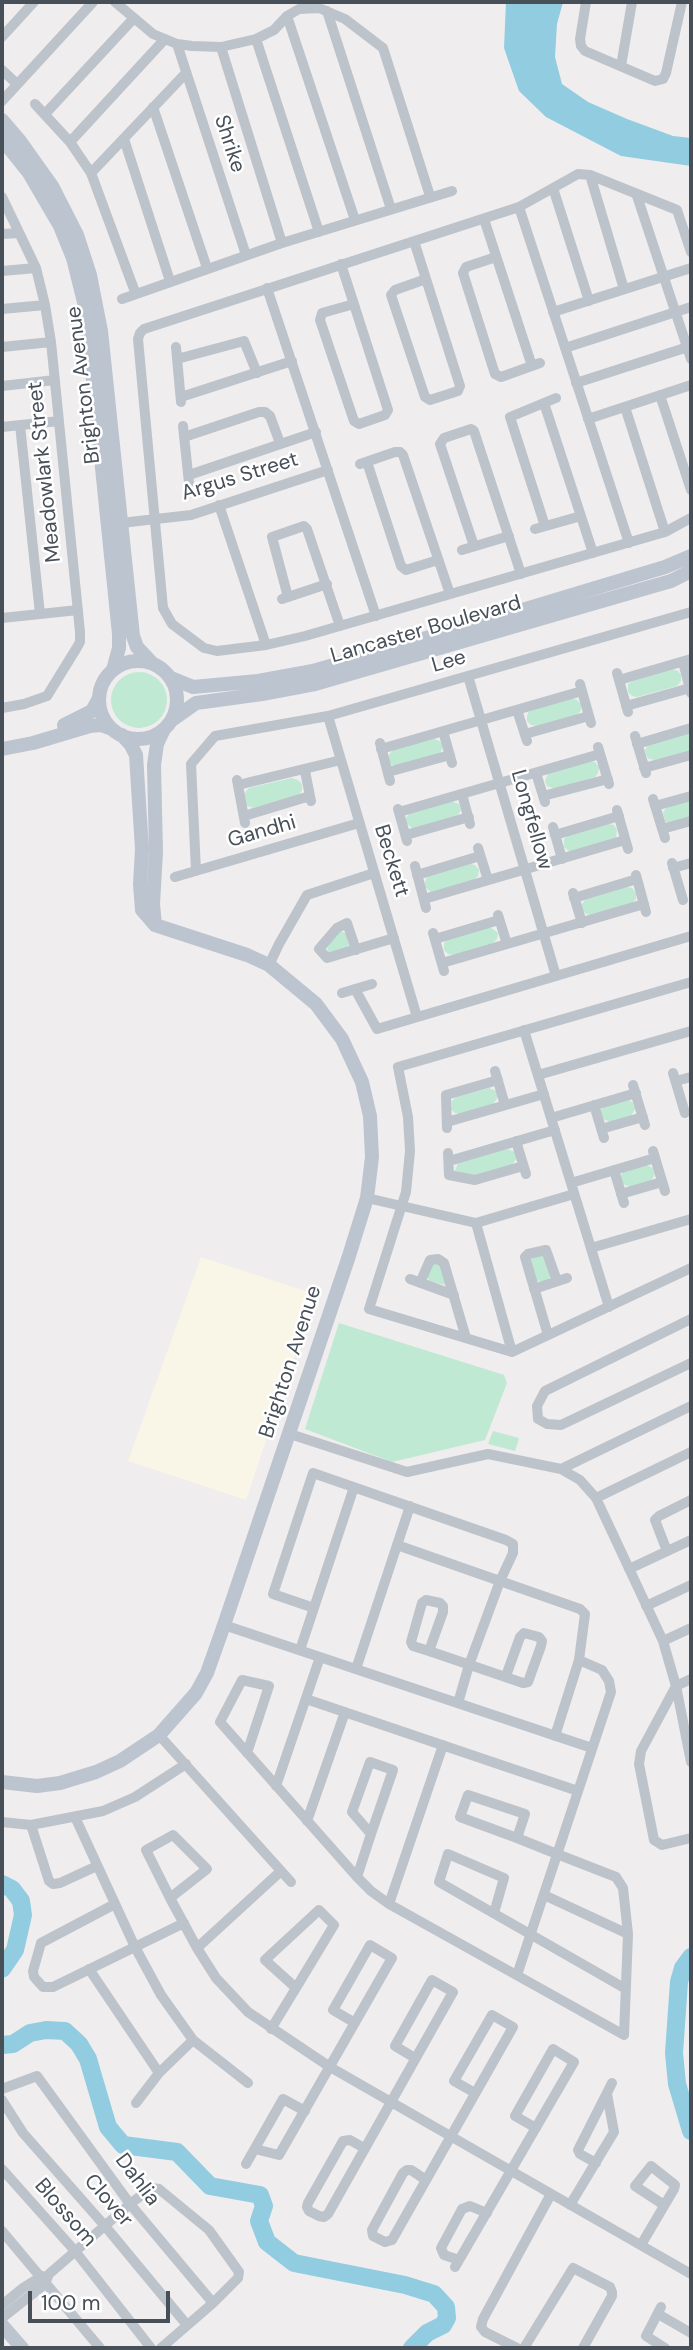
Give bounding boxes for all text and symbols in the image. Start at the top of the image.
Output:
street label: Shrike [208,112,250,176]
street label: Brighton Avenue [62,305,106,465]
street label: Meadowlark Street [23,380,67,564]
street label: Argus Street [179,447,301,507]
street label: Lancaster Boulevard [328,591,524,669]
street label: Lee [429,645,469,679]
street label: Longfellow [505,767,557,873]
street label: Gandhi [225,810,299,854]
street label: Beckett [368,822,414,900]
street label: Brighton Avenue [255,1283,327,1441]
street label: Dahlia [109,2149,165,2211]
street label: Clover [78,2169,138,2233]
street label: Blossom [29,2174,101,2252]
scale bar [32,2276,173,2320]
text: 100 m [41,2289,101,2317]

